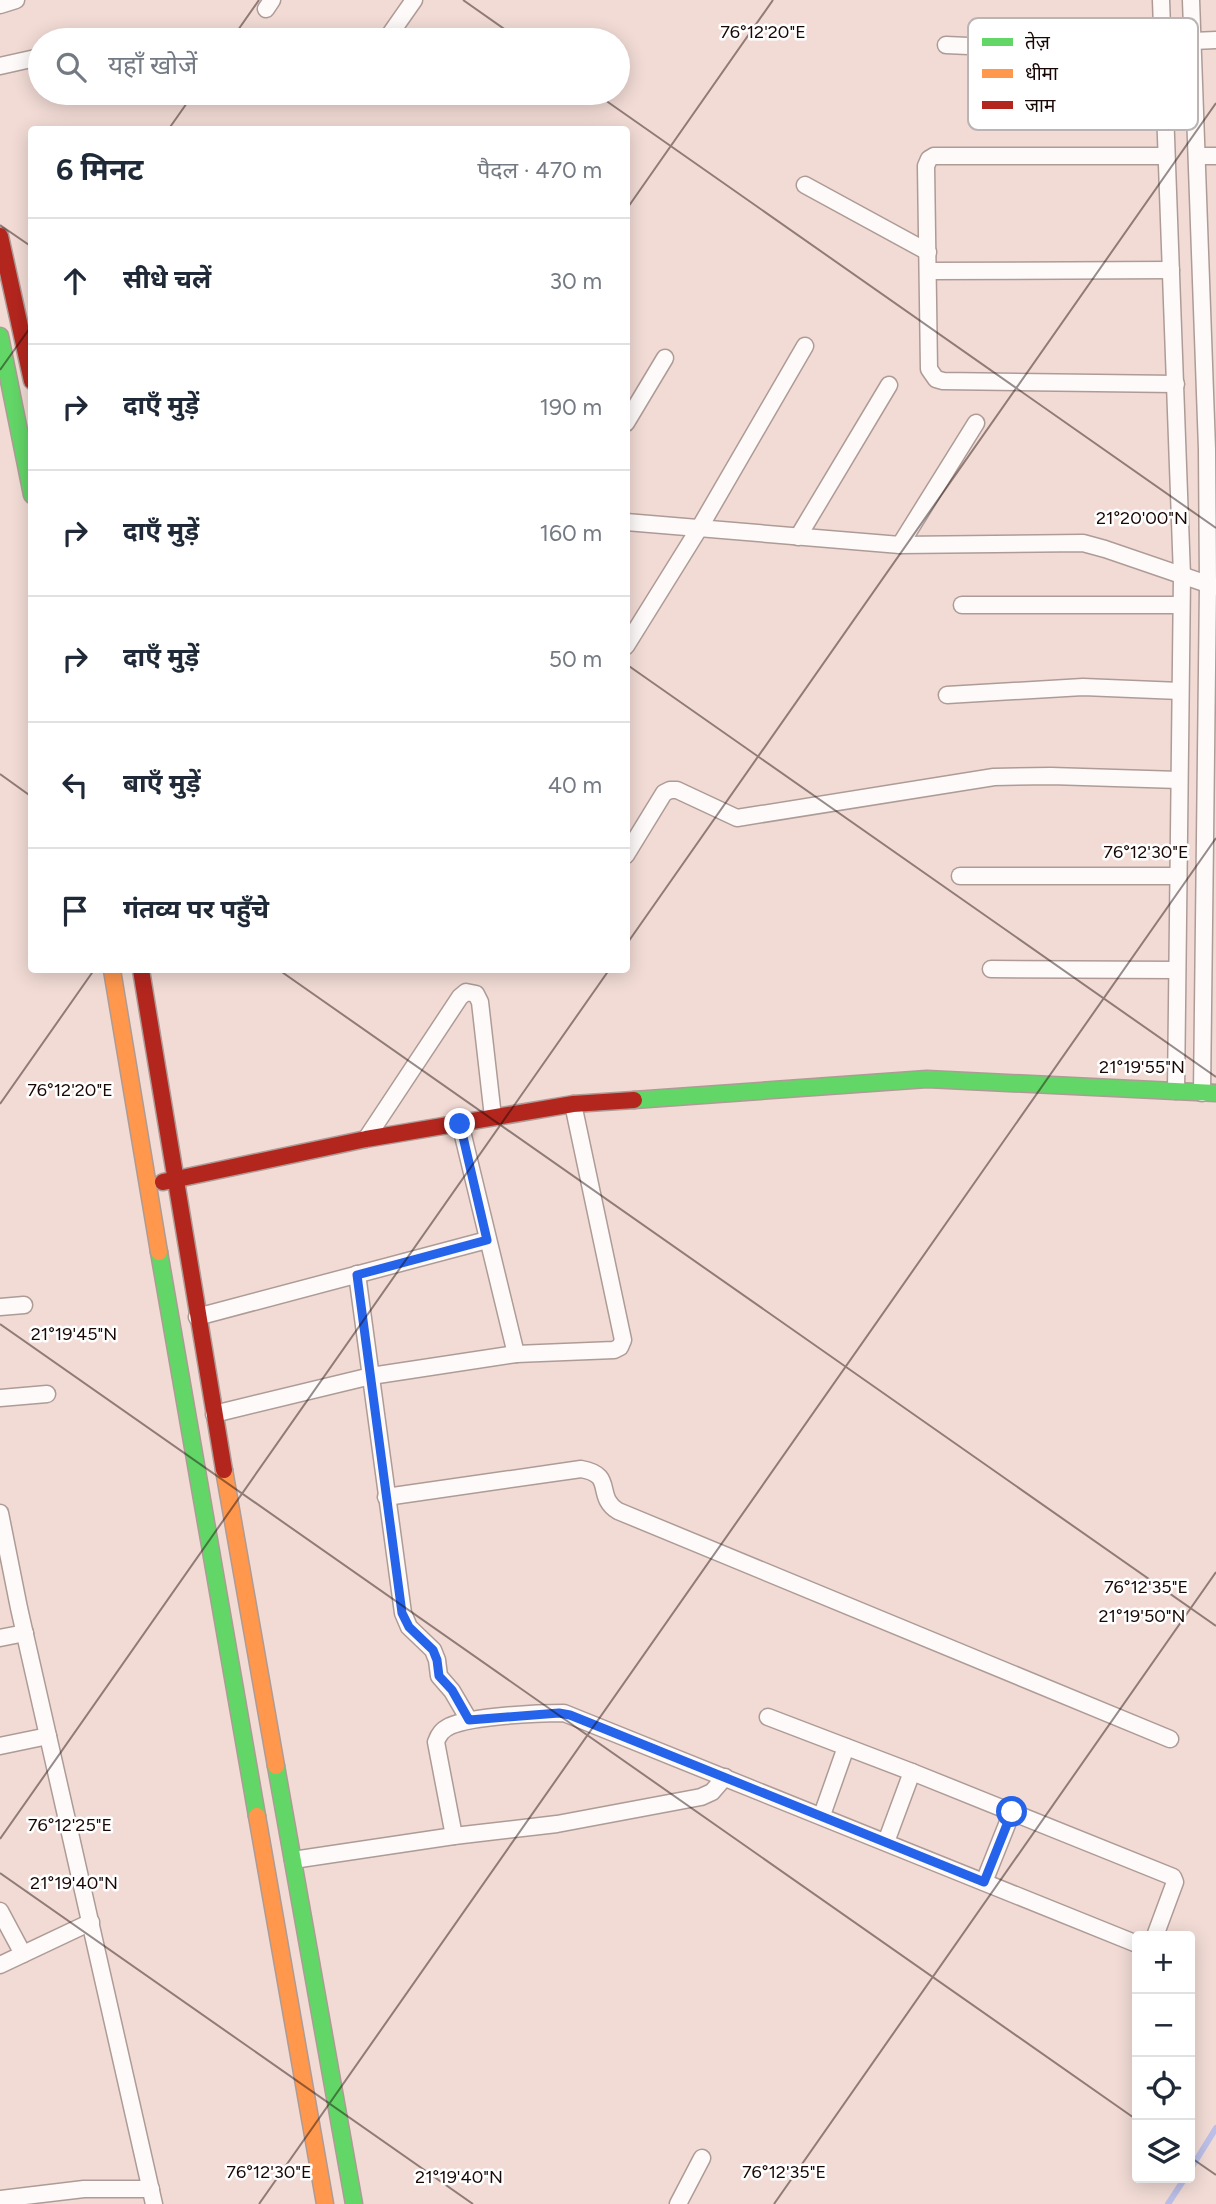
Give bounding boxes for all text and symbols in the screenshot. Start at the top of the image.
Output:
legend [968,18,1198,130]
text: 76°12'20"E [720,21,806,43]
search box [28,28,630,105]
text: तेज़ [1025,31,1051,54]
icon: search [52,48,90,86]
text: यहाँ खोजें [108,49,197,81]
text: धीमा [1025,62,1059,85]
text: जाम [1025,94,1056,117]
text: 6 मिनट [56,151,144,188]
text: पैदल · 470 m [477,156,602,184]
icon: ahead [56,262,94,300]
text: सीधे चलें [123,263,211,295]
text: 30 m [549,267,602,295]
icon: right [56,388,94,426]
text: दाएँ मुड़ें [123,389,199,421]
text: 190 m [539,393,602,421]
text: 21°20'00"N [1096,507,1188,529]
icon: right [56,514,94,552]
text: दाएँ मुड़ें [123,515,199,547]
text: 160 m [539,519,602,547]
icon: right [56,640,94,678]
text: दाएँ मुड़ें [123,641,199,673]
text: 50 m [549,645,602,673]
icon: left [56,766,94,804]
text: बाएँ मुड़ें [123,767,200,799]
text: 40 m [548,771,602,799]
text: 76°12'30"E [1103,841,1189,863]
icon: arrive [56,892,94,930]
text: गंतव्य पर पहुँचे [123,893,269,925]
text: 21°19'55"N [1099,1056,1185,1078]
text: 76°12'20"E [27,1079,113,1101]
route end [444,1108,475,1139]
text: 21°19'45"N [31,1323,117,1345]
text: 76°12'35"E [1104,1576,1188,1598]
text: 21°19'50"N [1099,1605,1185,1627]
route start [996,1796,1027,1827]
text: 76°12'25"E [28,1814,112,1836]
text: 21°19'40"N [30,1872,118,1894]
map controls [1132,1931,1195,2183]
button: + [1132,1931,1195,1994]
button: − [1132,1994,1195,2057]
button: locate [1132,2057,1195,2120]
button: layers [1132,2120,1195,2183]
text: 76°12'30"E [226,2161,312,2183]
text: 76°12'35"E [742,2161,826,2183]
text: 21°19'40"N [415,2166,503,2188]

